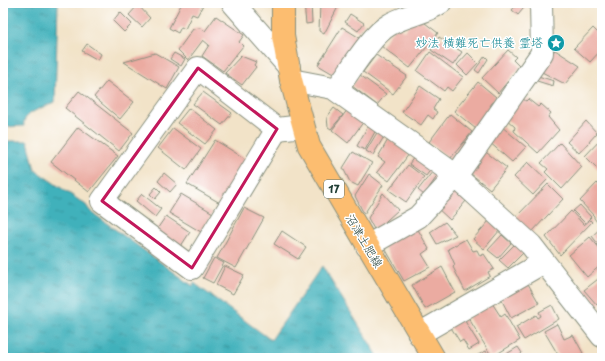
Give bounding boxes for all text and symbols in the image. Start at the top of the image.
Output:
place label: 妙法 横難死亡供養 霊塔 [415,33,543,51]
place icon: 妙法 横難死亡供養 霊塔 [546,33,566,53]
road number: 17 [324,180,344,198]
street label: 沼津土肥線 [342,210,388,271]

